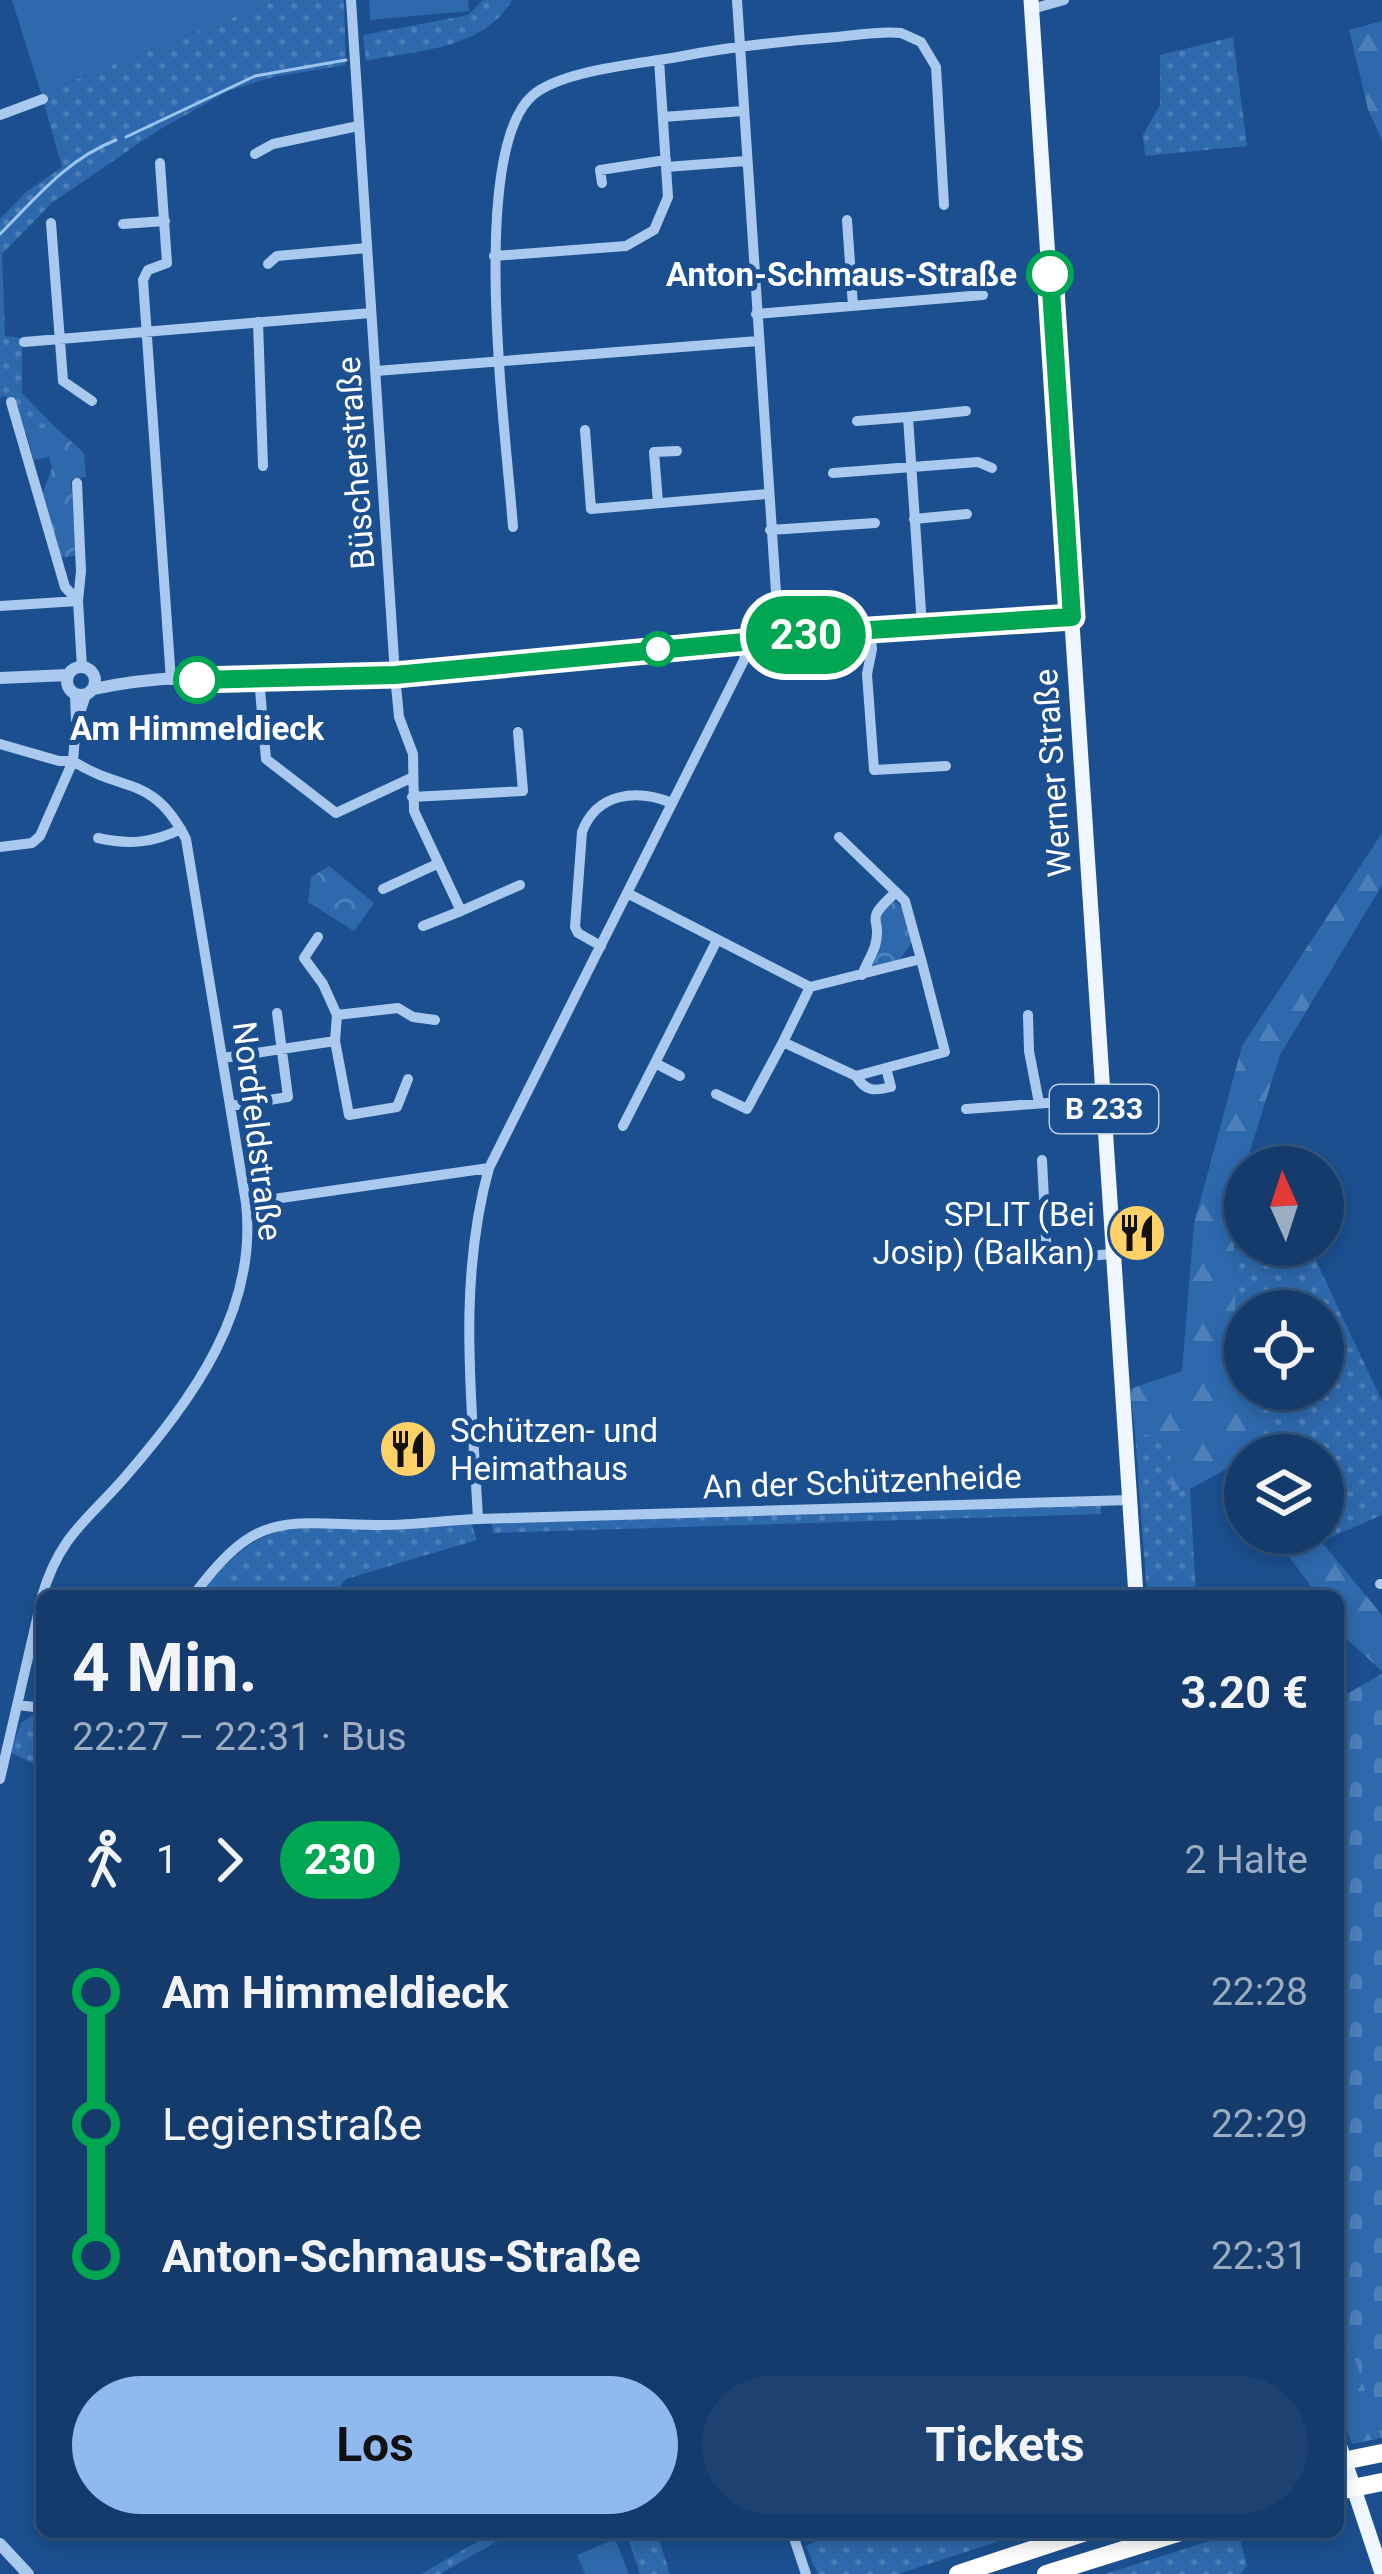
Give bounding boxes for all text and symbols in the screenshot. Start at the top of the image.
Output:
marker: Anton-Schmaus-Straße [1028,252,1072,296]
place label: Anton-Schmaus-Straße [666,255,1017,294]
street label: Büscherstraße [329,355,382,571]
line badge: 230 [737,596,875,674]
text: 230 [770,610,842,659]
unlabelled marker [642,633,674,665]
marker: Am Himmeldieck [175,658,219,702]
street label: Werner Straße [1026,668,1079,878]
place label: Am Himmeldieck [70,709,324,748]
street label: Nordfeldstraße [225,1019,290,1243]
road number: B 233 [1050,1085,1158,1133]
north arrow [1224,1146,1344,1266]
map controls [1224,1146,1344,1554]
place label: SPLIT (Bei Josip) (Balkan) [872,1195,1095,1272]
restaurant icon: SPLIT (Bei Josip) (Balkan) [1106,1202,1168,1264]
button: locate [1224,1290,1344,1410]
place label: Schützen- und Heimathaus [450,1411,658,1488]
restaurant icon: Schützen- und Heimathaus [377,1418,439,1480]
button: layers [1224,1434,1344,1554]
street label: An der Schützenheide [702,1456,1022,1507]
text: 4 Min. [72,1630,258,1707]
text: 3.20 € [1180,1666,1308,1719]
text: 22:27 – 22:31 · Bus [72,1714,407,1760]
icon: walk [72,1827,138,1893]
icon: forward [196,1827,262,1893]
text: 230 [304,1835,376,1884]
text: 1 [156,1837,178,1883]
text: 2 Halte [1184,1837,1308,1883]
text: Am Himmeldieck [162,1966,509,2019]
text: 22:28 [1211,1969,1308,2015]
text: Legienstraße [162,2098,422,2151]
text: 22:29 [1211,2101,1308,2147]
text: Anton-Schmaus-Straße [162,2230,641,2283]
text: 22:31 [1211,2233,1308,2279]
button: Los [72,2376,678,2514]
button: Tickets [702,2376,1308,2514]

